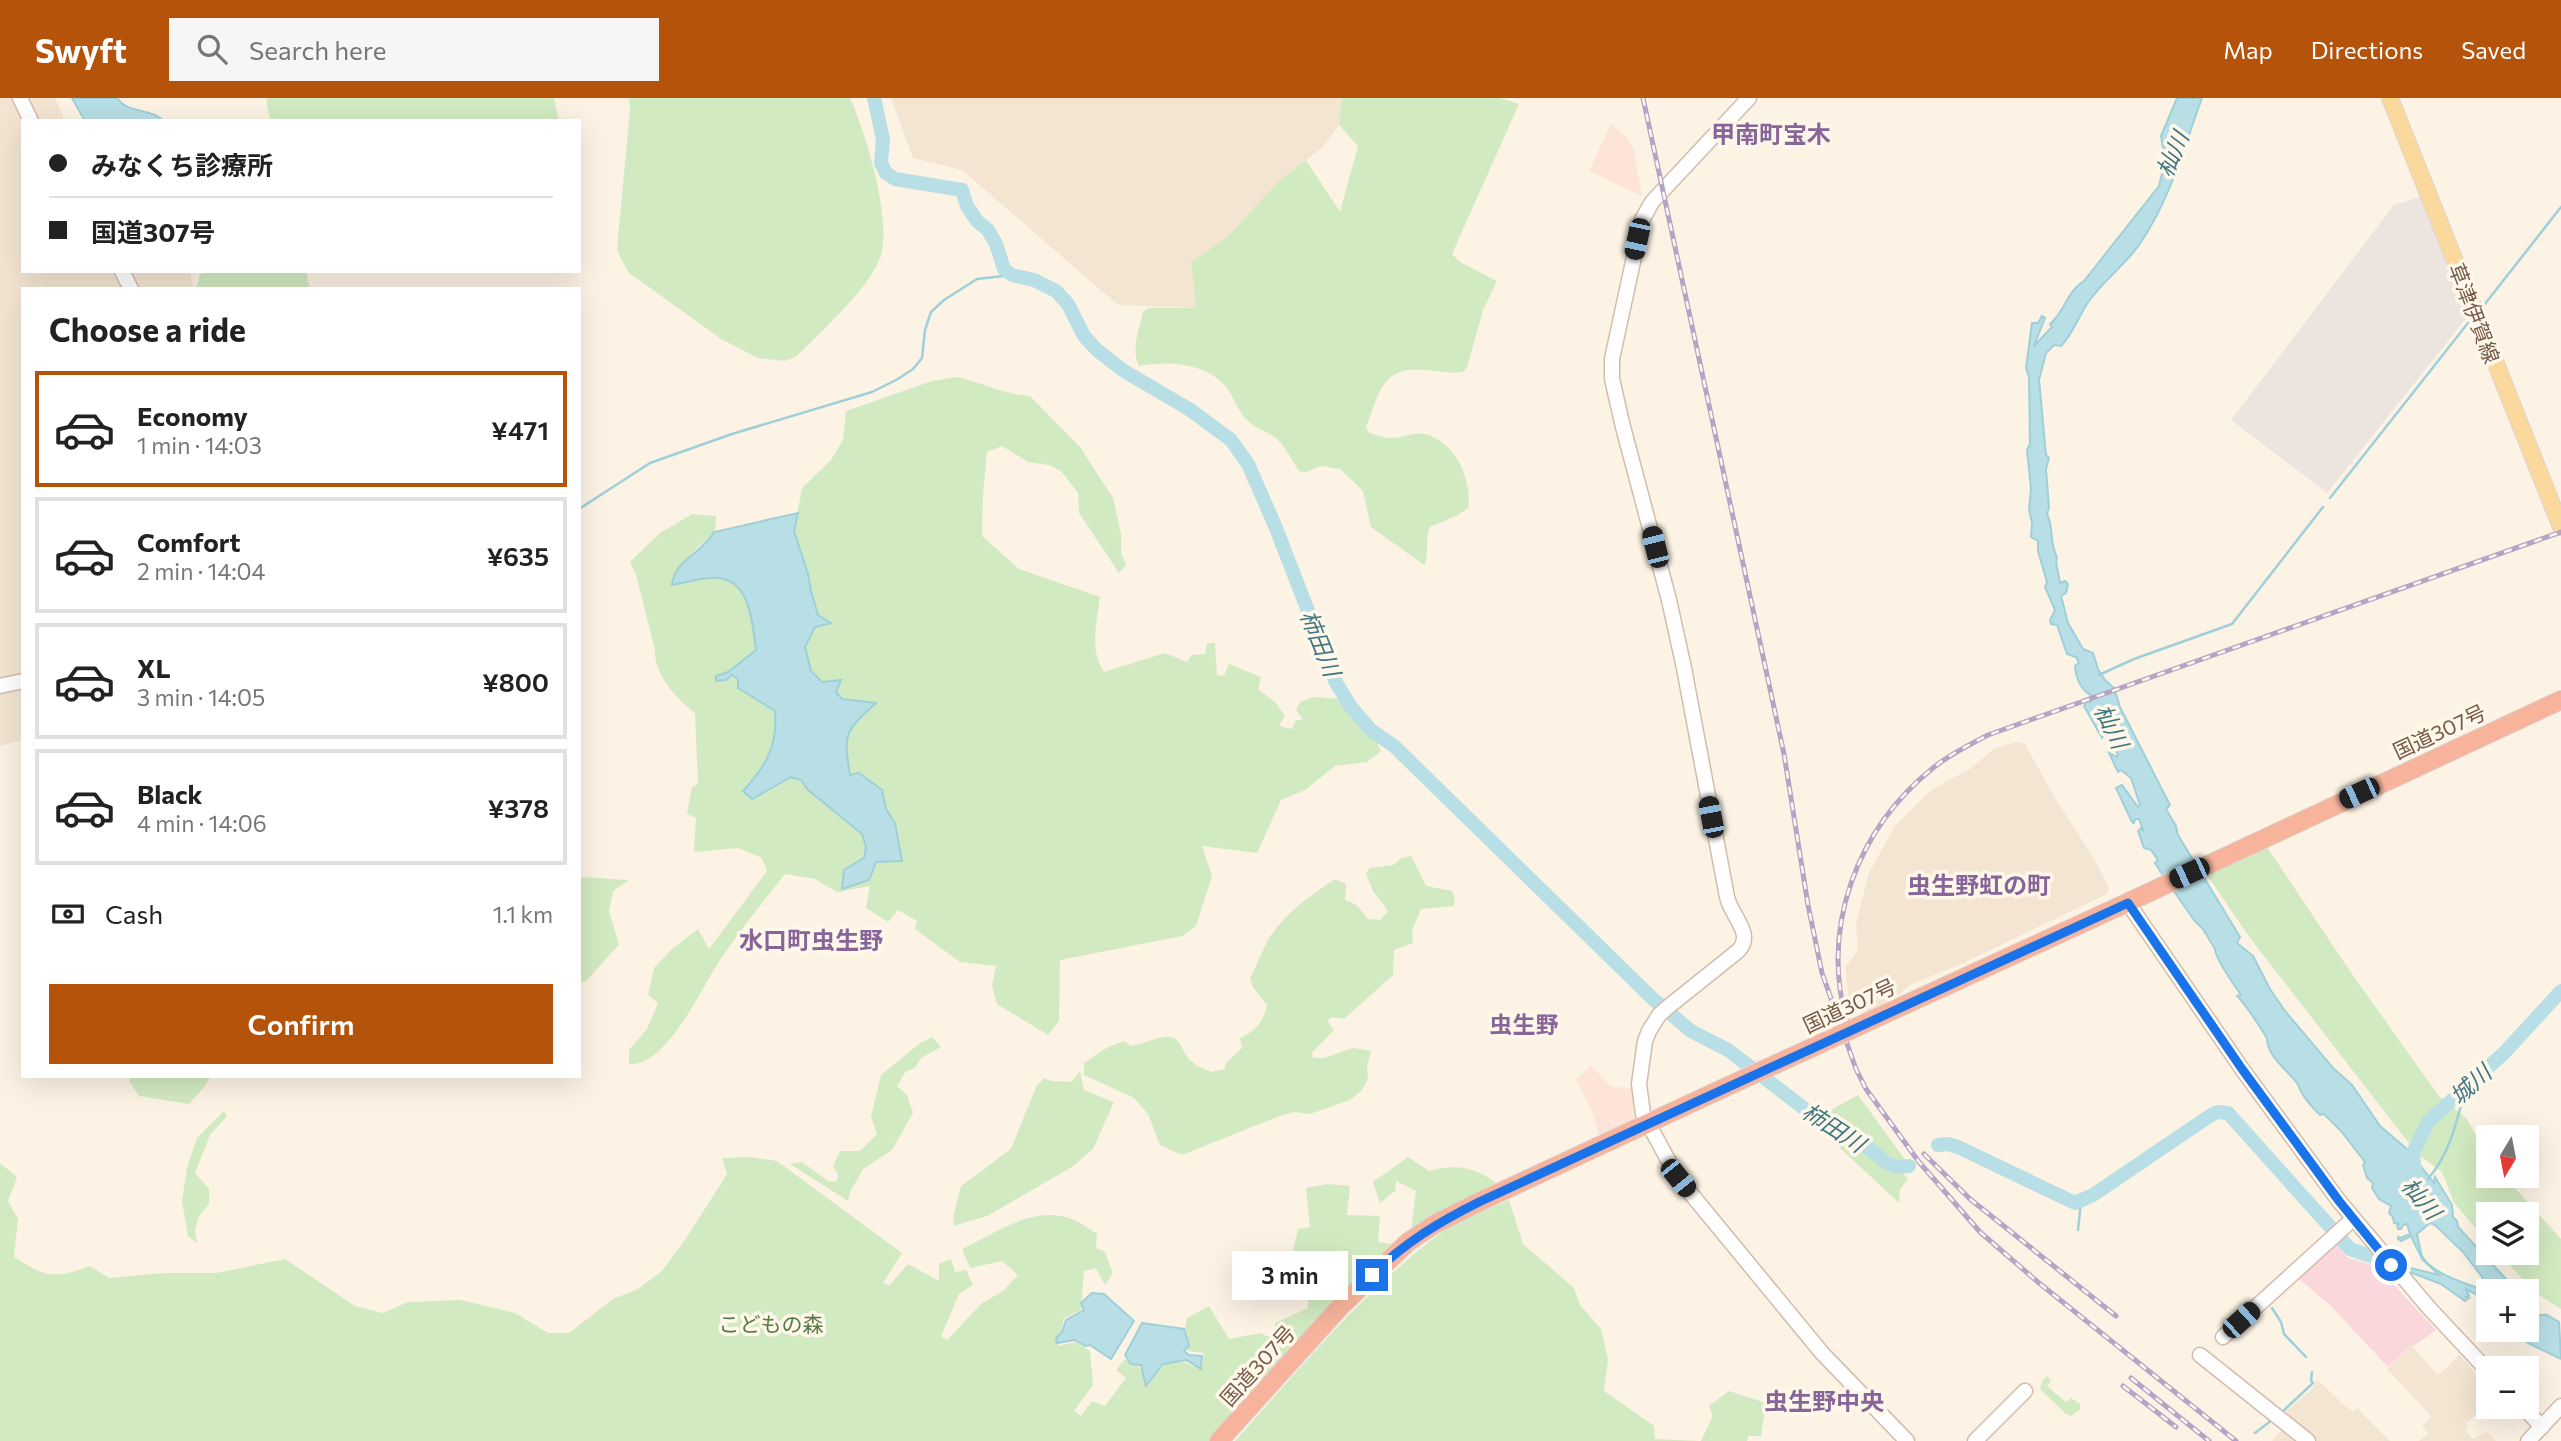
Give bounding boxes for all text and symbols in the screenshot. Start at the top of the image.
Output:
search box [169,18,659,81]
text: Swyft [35,29,127,70]
icon: search [193,30,231,68]
text: Search here [249,34,386,65]
text: Map [2223,35,2273,64]
text: Directions [2311,35,2423,64]
text: Saved [2461,35,2526,64]
district label: 甲南町宝木 [1711,119,1831,148]
water label: 杣川 [2150,125,2195,181]
text: みなくち診療所 [91,149,273,180]
text: 国道307号 [91,216,215,247]
car [1623,216,1652,262]
street label: 草津伊賀線 [2445,260,2505,366]
text: Choose a ride [49,309,246,349]
icon: car [53,398,116,461]
text: Economy [137,400,248,431]
text: ¥471 [491,414,549,445]
text: 1 min · 14:03 [137,431,262,459]
icon: car [53,524,116,587]
car [1640,524,1671,570]
text: Comfort [137,526,240,557]
text: ¥635 [487,540,549,571]
text: 2 min · 14:04 [137,557,265,585]
water label: 柿田川 [1295,606,1348,683]
icon: car [53,650,116,713]
text: XL [137,652,171,683]
text: ¥800 [482,666,549,697]
text: 3 min · 14:05 [137,683,265,711]
water label: 杣川 [2089,699,2136,756]
street label: 国道307号 [2389,699,2489,763]
car [2336,775,2383,811]
icon: car [53,776,116,839]
text: Black [137,778,203,809]
text: ¥378 [488,792,549,823]
car [1697,794,1726,840]
text: 4 min · 14:06 [137,809,267,837]
car [2166,855,2213,891]
district label: 虫生野虹の町 [1907,870,2051,899]
icon: cash [49,895,87,933]
text: Cash [105,898,163,929]
text: 1.1 km [493,900,553,928]
district label: 水口町虫生野 [739,925,883,954]
street label: 国道307号 [1799,973,1899,1037]
button: Confirm [49,984,553,1064]
district label: 虫生野 [1490,1010,1559,1038]
water label: 城川 [2444,1056,2499,1110]
water label: 柿田川 [1797,1096,1873,1159]
north arrow [2476,1125,2539,1188]
map controls [2476,1125,2539,1419]
car [1657,1155,1700,1201]
water label: 杣川 [2396,1171,2449,1227]
button: layers [2476,1202,2539,1265]
route start [2375,1249,2407,1281]
callout: 3 min [1232,1250,1348,1300]
route end [1356,1259,1388,1291]
text: 3 min [1261,1261,1319,1289]
button: + [2476,1279,2539,1342]
car [2219,1298,2264,1342]
park label: こどもの森 [719,1311,824,1336]
street label: 国道307号 [1214,1320,1300,1410]
button: − [2476,1356,2539,1419]
district label: 虫生野中央 [1764,1386,1884,1415]

